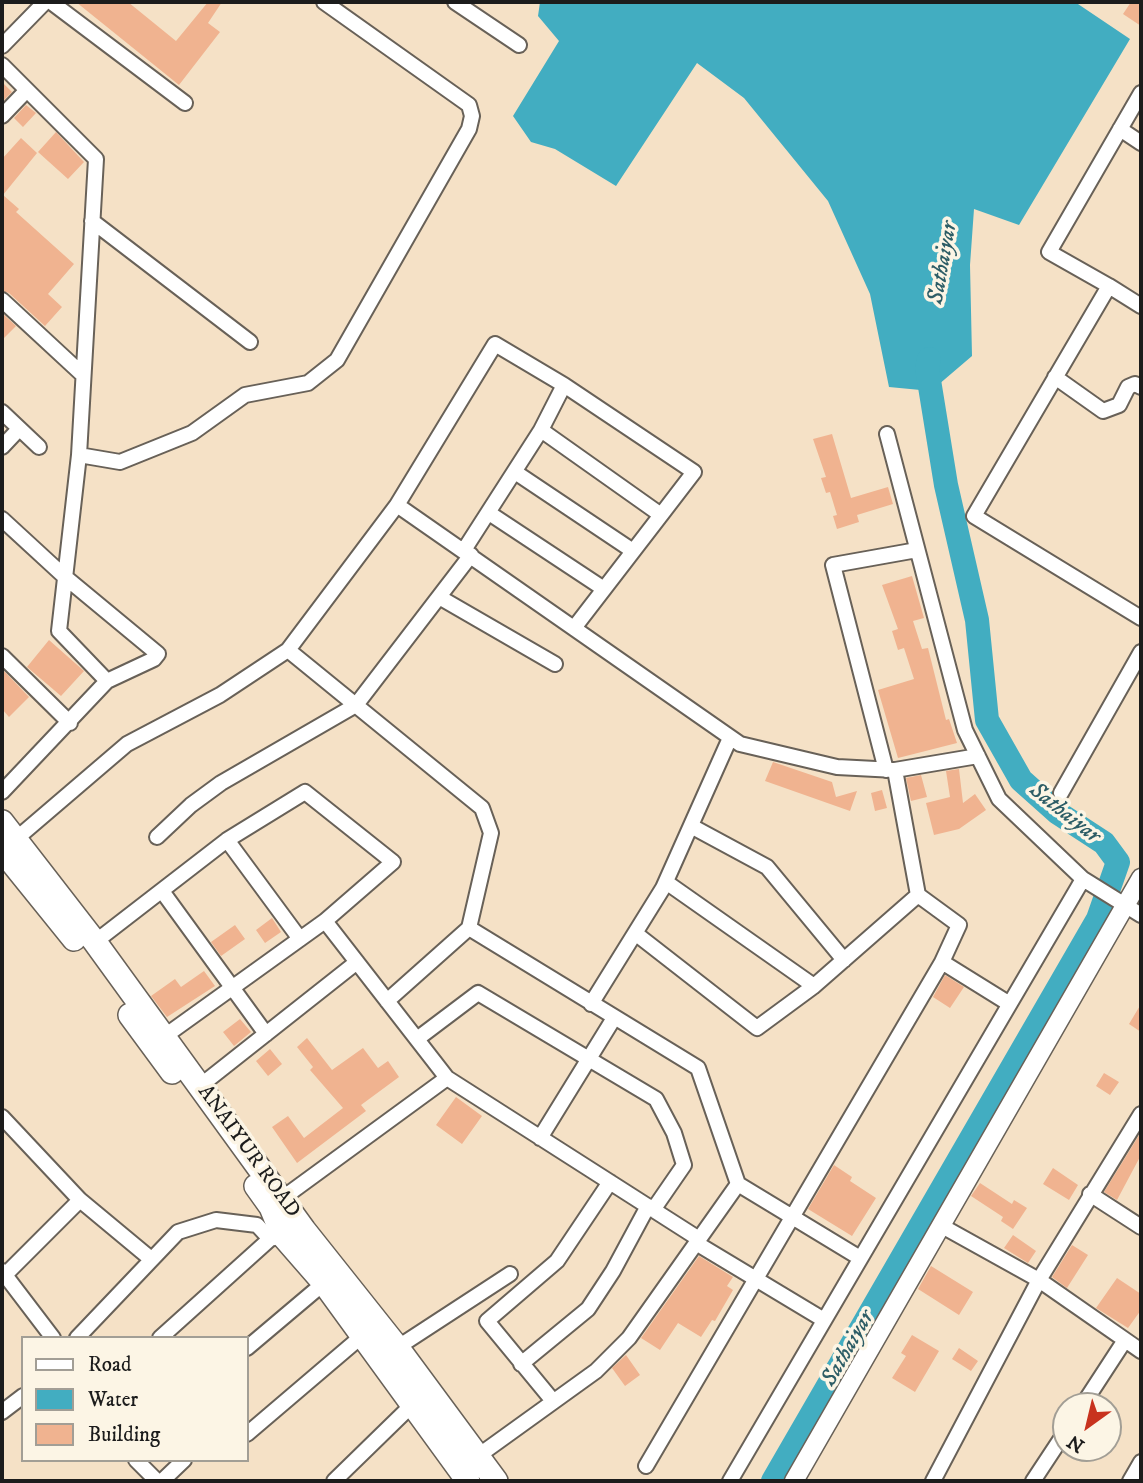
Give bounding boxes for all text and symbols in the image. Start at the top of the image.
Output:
water label: Sathaiyar [923,220,965,306]
water label: Sathaiyar [1023,778,1105,850]
street label: ANAIYUR ROAD [191,1081,305,1223]
water label: Sathaiyar [816,1306,882,1392]
legend [21,1336,248,1462]
text: Road [88,1352,132,1378]
text: Water [88,1387,138,1413]
north arrow [1052,1392,1122,1462]
text: Building [88,1422,160,1448]
text: N [1063,1429,1089,1457]

